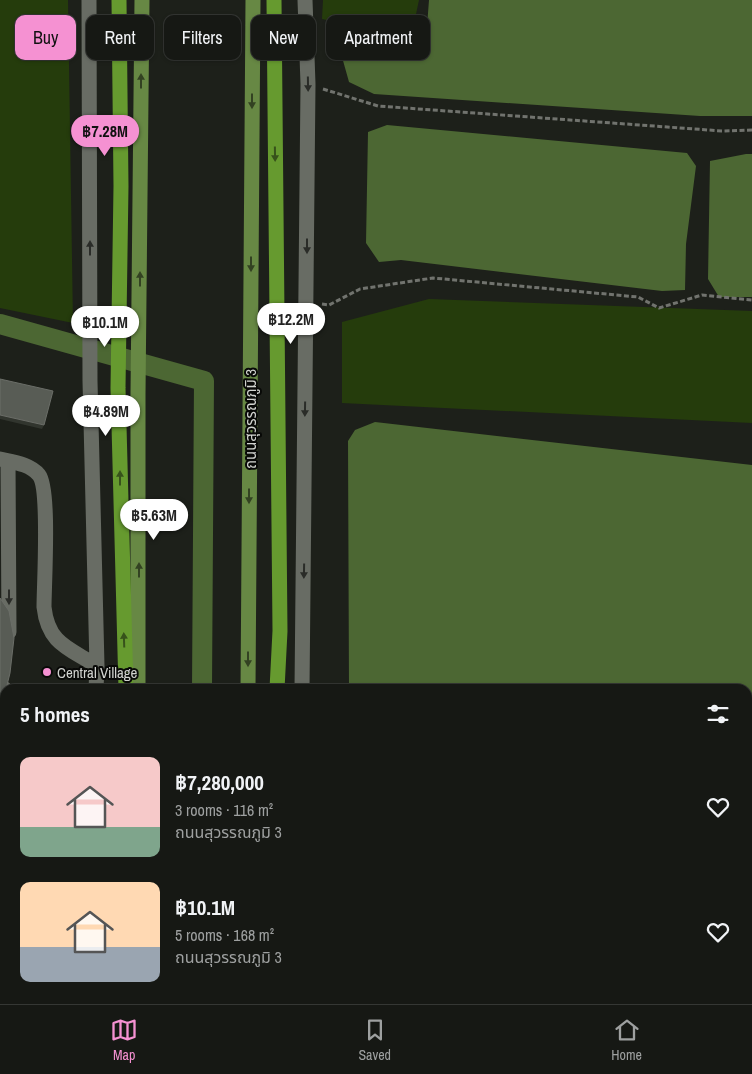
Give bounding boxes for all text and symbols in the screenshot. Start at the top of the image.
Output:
chip: Buy [15,15,76,60]
chip: Rent [86,15,154,60]
chip: Filters [164,15,241,60]
chip: New [251,15,316,60]
chip: Apartment [326,15,430,60]
one-way arrow [137,73,145,89]
one-way arrow [304,76,312,92]
one-way arrow [248,93,256,109]
pin: ฿7.28M [64,114,146,157]
text: ฿7.28M [82,120,128,142]
one-way arrow [272,146,280,162]
one-way arrow [303,238,311,254]
one-way arrow [86,240,94,256]
one-way arrow [247,256,255,272]
one-way arrow [136,271,144,287]
pin: ฿12.2M [250,302,332,345]
pin: ฿10.1M [64,306,146,348]
text: ฿12.2M [268,308,314,330]
text: ฿10.1M [82,311,128,333]
street label: ถนนสุวรรณภูมิ 3 [240,369,261,469]
pin: ฿4.89M [65,394,147,437]
text: ฿4.89M [83,400,129,422]
one-way arrow [301,401,309,417]
one-way arrow [116,469,124,485]
one-way arrow [245,488,253,504]
pin: ฿5.63M [113,498,195,541]
text: ฿5.63M [131,504,177,526]
one-way arrow [135,562,143,578]
one-way arrow [299,563,307,579]
one-way arrow [5,589,13,605]
one-way arrow [120,632,128,648]
one-way arrow [244,651,252,667]
place label: Central Village [57,662,138,683]
marker: Central Village [41,666,53,678]
text: 5 homes [20,700,90,729]
icon: filters [704,700,732,728]
text: ฿7,280,000 [175,768,264,797]
icon: home [60,777,120,837]
icon: heart [704,793,732,821]
text: 3 rooms · 116 m² [175,799,273,821]
text: ถนนสุวรรณภูมิ 3 [175,821,282,843]
text: ฿10.1M [175,893,235,922]
icon: home [60,902,120,962]
icon: heart [704,918,732,946]
text: 5 rooms · 168 m² [175,924,274,946]
text: ถนนสุวรรณภูมิ 3 [175,946,282,968]
tab: Map [110,1016,138,1064]
tab: Saved [358,1016,391,1064]
tab: Home [611,1016,642,1064]

